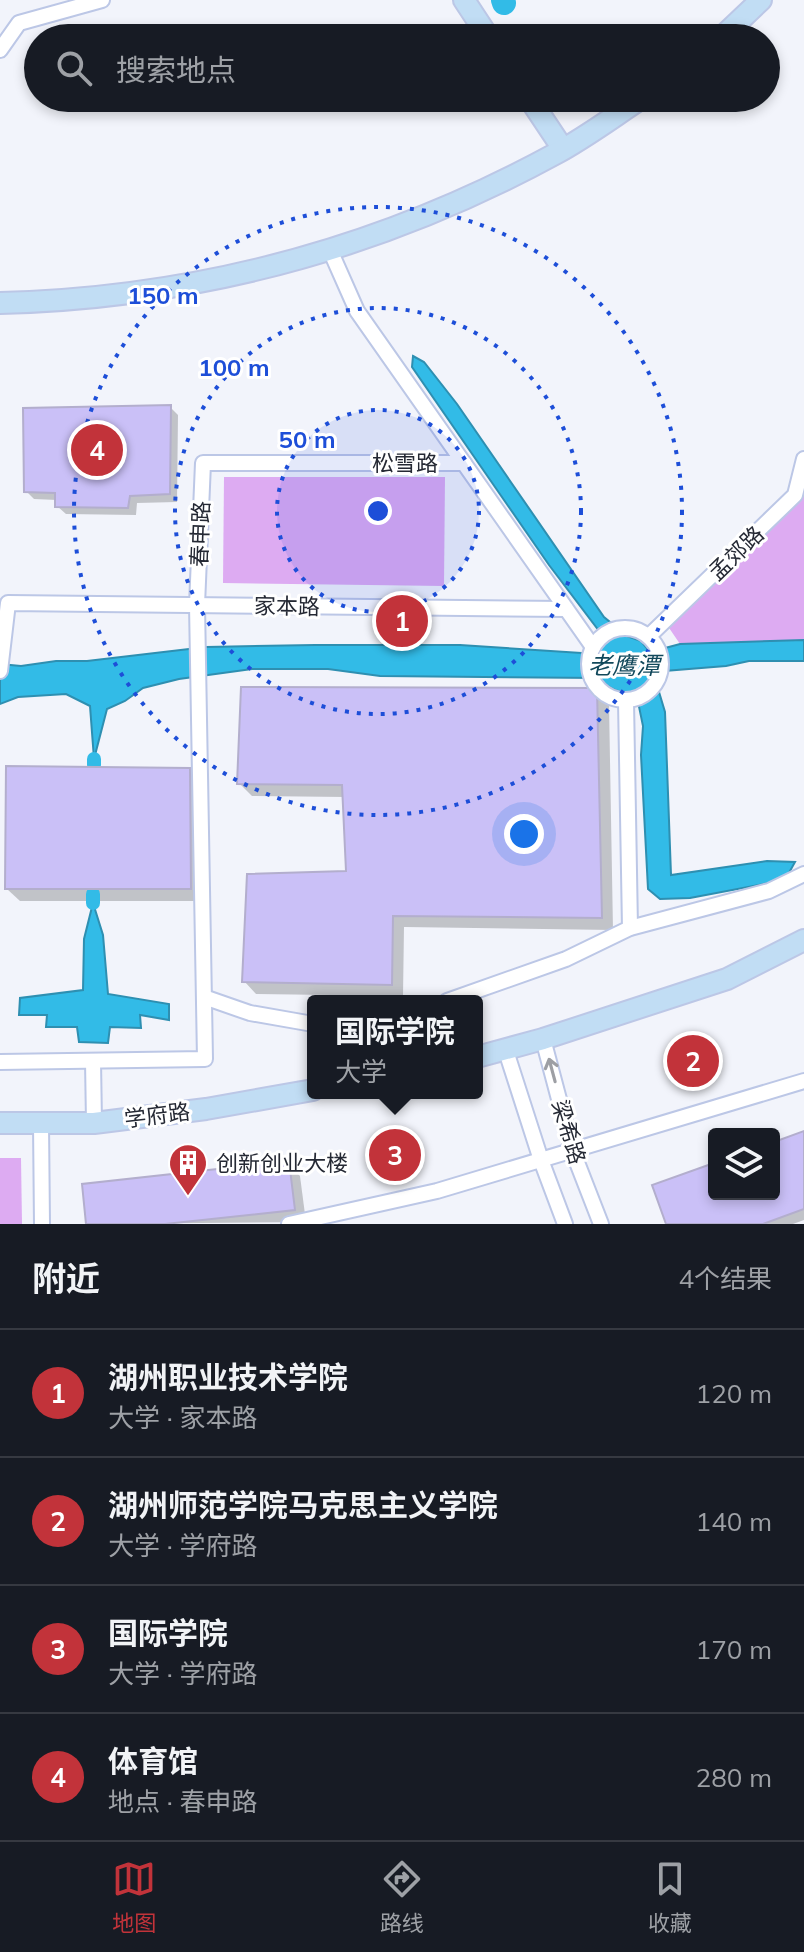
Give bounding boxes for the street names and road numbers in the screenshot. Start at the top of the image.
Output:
street label: 松雪路 [372,449,438,477]
street label: 春申路 [185,501,215,567]
street label: 孟郊路 [703,520,769,586]
street label: 家本路 [254,591,320,621]
street label: 梁希路 [546,1096,592,1168]
street label: 学府路 [123,1097,191,1133]

